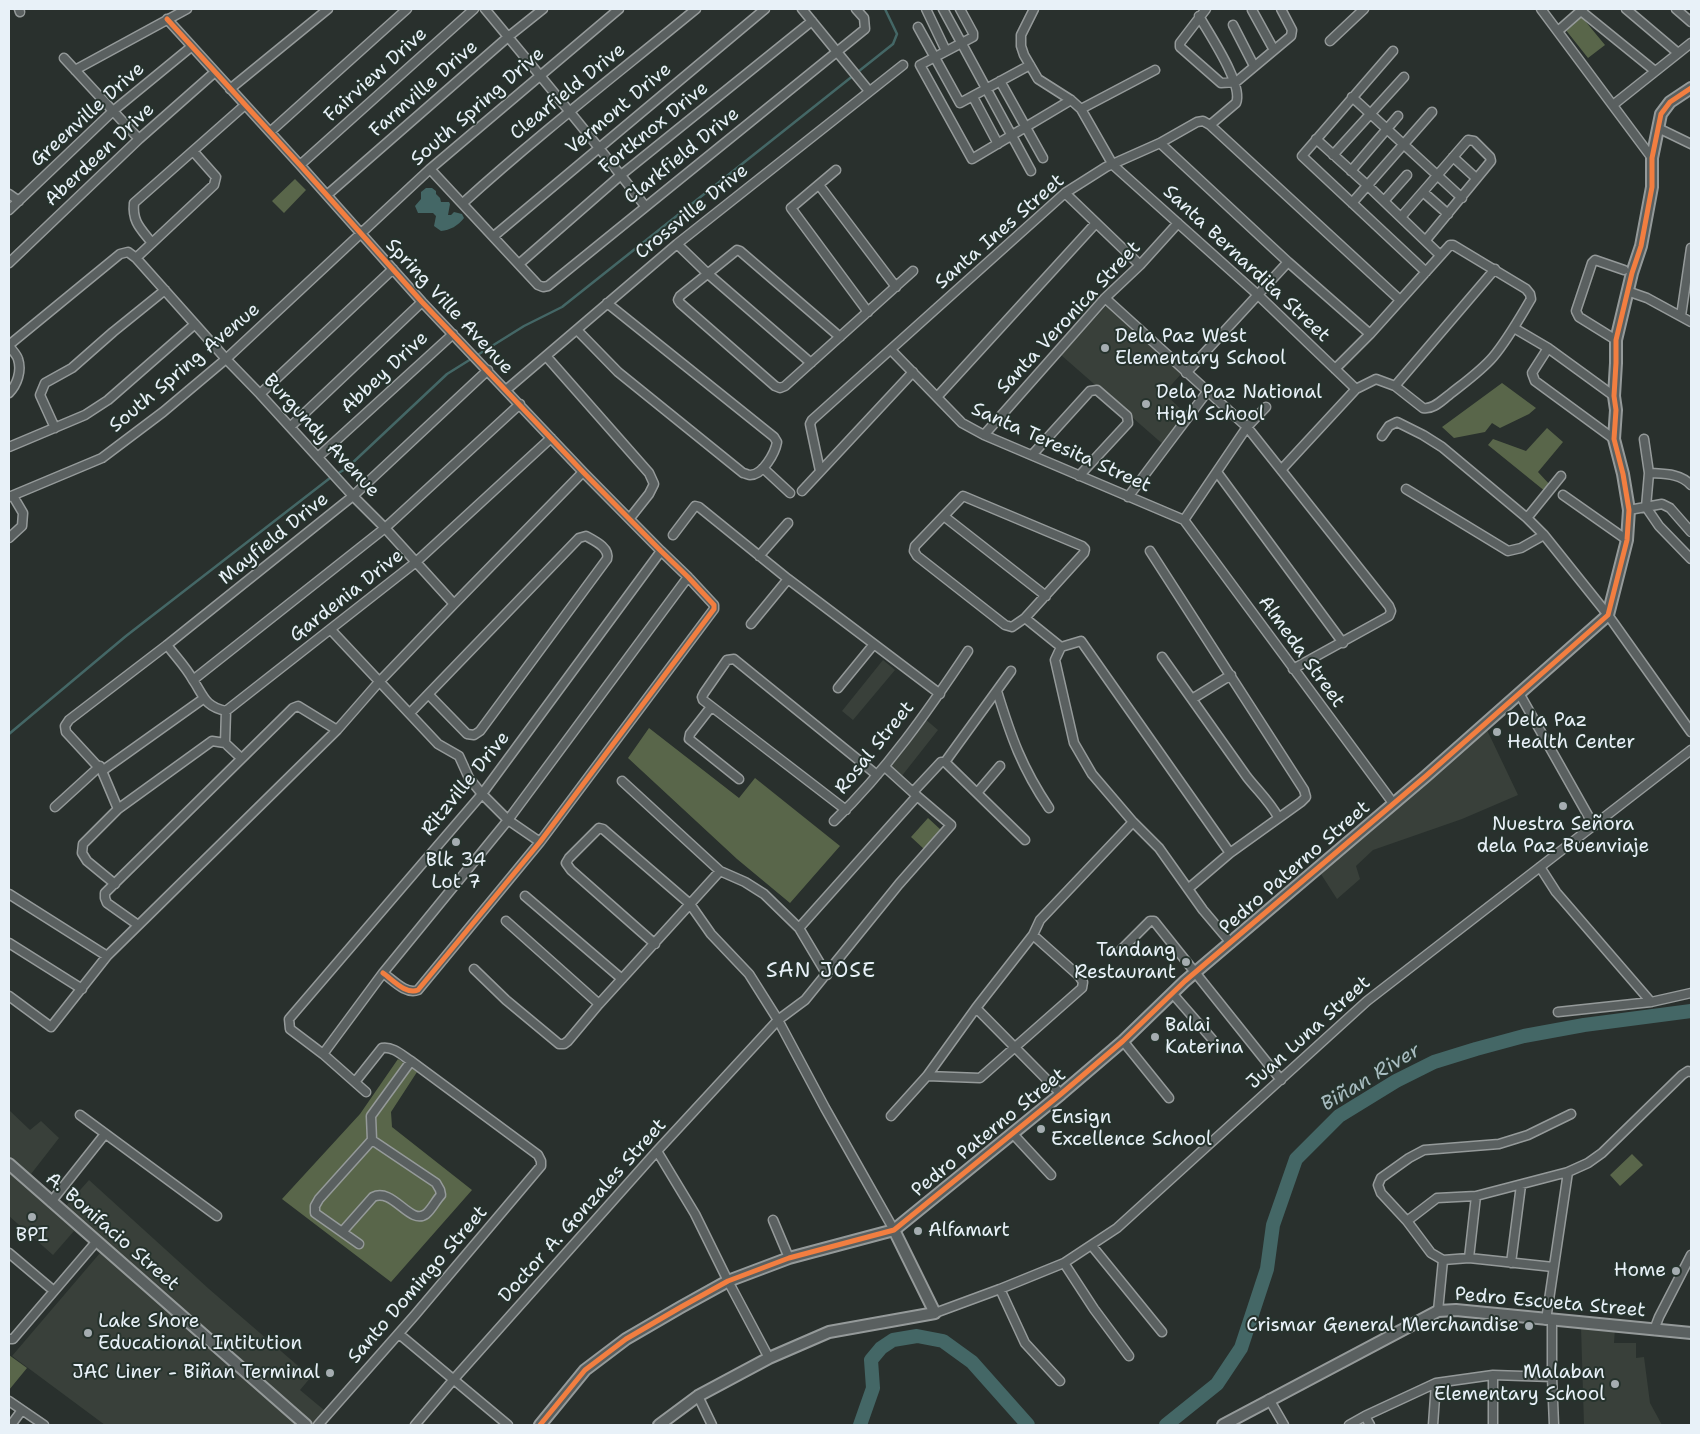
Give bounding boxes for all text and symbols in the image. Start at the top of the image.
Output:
street label: Fairview Drive [320,23,432,127]
street label: Farmville Drive [365,36,483,142]
street label: Clearfield Drive [506,39,630,145]
street label: South Spring Drive [407,43,549,171]
street label: Greenville Drive [26,58,150,172]
street label: Vermont Drive [562,58,676,160]
street label: Fortknox Drive [595,77,713,179]
street label: Aberdeen Drive [41,98,159,212]
street label: Clarkfield Drive [620,103,744,209]
street label: Crossville Drive [631,160,753,264]
street label: Santa Ines Street [931,170,1069,294]
street label: Santa Bernardita Street [1158,181,1334,347]
street label: Spring Ville Avenue [380,234,518,380]
street label: Santa Veronica Street [992,237,1146,399]
street label: South Spring Avenue [105,298,265,438]
place label: Dela Paz West Elementary School [1115,326,1286,370]
street label: Abbey Drive [337,327,433,419]
marker: Dela Paz West Elementary School [1099,342,1111,354]
street label: Burgundy Avenue [258,370,384,502]
place label: Dela Paz National High School [1156,382,1322,426]
street label: Santa Teresita Street [968,398,1154,498]
marker: Dela Paz National High School [1140,398,1152,410]
street label: Mayfield Drive [215,488,333,590]
street label: Gardenia Drive [286,545,408,647]
street label: Almeda Street [1253,592,1349,712]
street label: Rosal Street [831,697,919,799]
place label: Dela Paz Health Center [1507,710,1635,754]
marker: Dela Paz Health Center [1491,726,1503,738]
street label: Ritzville Drive [417,727,515,841]
street label: Pedro Paterno Street [1215,796,1375,940]
marker: Nuestra Señora dela Paz Buenviaje [1557,800,1569,812]
place label: Nuestra Señora dela Paz Buenviaje [1477,814,1649,858]
marker: Blk 34 Lot 7 [450,836,462,848]
place label: Blk 34 Lot 7 [426,850,486,894]
place label: Tandang Restaurant [1074,940,1176,984]
marker: Tandang Restaurant [1180,956,1192,968]
district label: SAN JOSE [765,959,877,985]
street label: Juan Luna Street [1243,972,1375,1094]
place label: Balai Katerina [1165,1015,1243,1059]
marker: Balai Katerina [1149,1031,1161,1043]
water label: Biñan River [1317,1039,1425,1117]
street label: Pedro Paterno Street [907,1064,1071,1202]
place label: Ensign Excellence School [1051,1107,1212,1151]
street label: Doctor A. Gonzales Street [494,1114,672,1308]
marker: Ensign Excellence School [1035,1123,1047,1135]
street label: A. Bonifacio Street [41,1168,183,1296]
street label: Santo Domingo Street [343,1202,493,1368]
marker: BPI [26,1211,38,1223]
place label: Alfamart [928,1220,1010,1242]
place label: BPI [16,1225,48,1247]
marker: Alfamart [912,1225,924,1237]
place label: Home [1614,1260,1666,1282]
marker: Home [1670,1265,1682,1277]
street label: Pedro Escueta Street [1454,1283,1646,1323]
place label: Lake Shore Educational Intitution [98,1311,302,1355]
place label: Crismar General Merchandise [1246,1315,1519,1337]
marker: Crismar General Merchandise [1523,1320,1535,1332]
marker: Lake Shore Educational Intitution [82,1327,94,1339]
place label: JAC Liner - Biñan Terminal [72,1362,320,1384]
place label: Malaban Elementary School [1434,1362,1605,1406]
marker: JAC Liner - Biñan Terminal [324,1367,336,1379]
marker: Malaban Elementary School [1609,1378,1621,1390]

